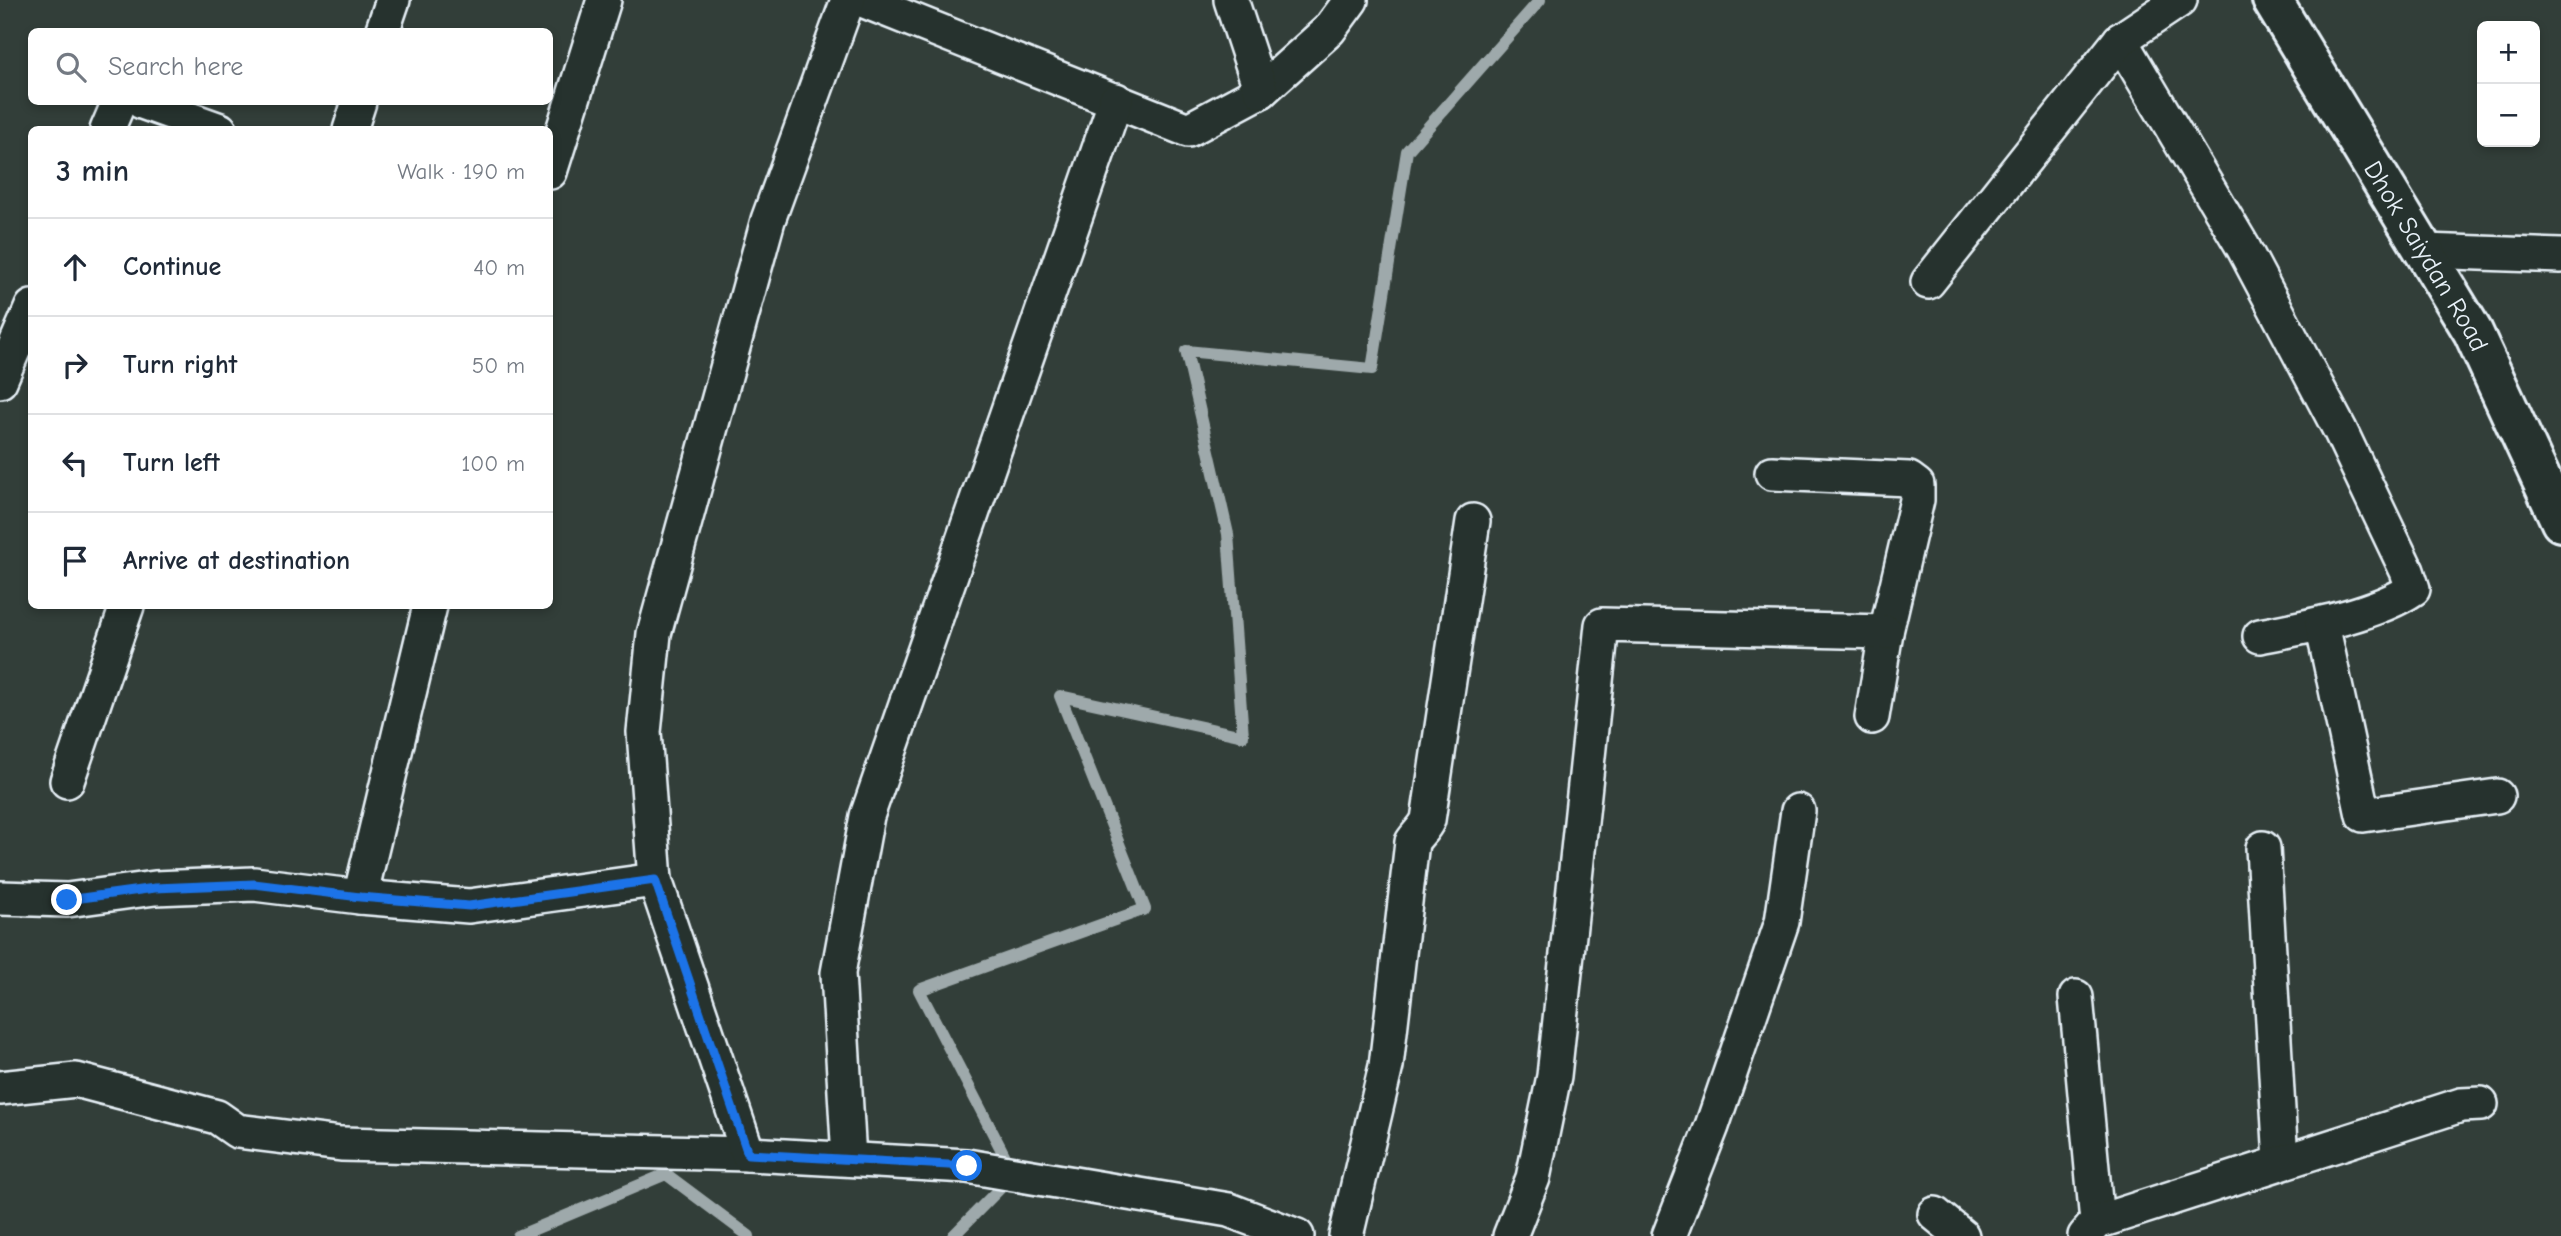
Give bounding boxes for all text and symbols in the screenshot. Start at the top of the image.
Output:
map controls [2477,21,2540,147]
button: + [2477,21,2540,84]
search box [28,28,553,105]
icon: search [52,48,90,86]
text: Search here [108,52,243,82]
button: − [2477,84,2540,147]
text: 3 min [56,154,129,189]
street label: Dhok Saiydan Road [2357,156,2494,356]
text: Walk · 190 m [397,158,525,185]
icon: ahead [56,248,94,286]
text: Continue [123,252,221,282]
text: 40 m [473,254,525,281]
icon: right [56,346,94,384]
text: Turn right [123,350,237,380]
text: 50 m [472,352,525,379]
icon: left [56,444,94,482]
text: Turn left [123,448,220,478]
text: 100 m [461,450,525,477]
icon: arrive [56,542,94,580]
text: Arrive at destination [123,546,350,576]
route end [51,884,82,915]
route start [951,1150,982,1181]

